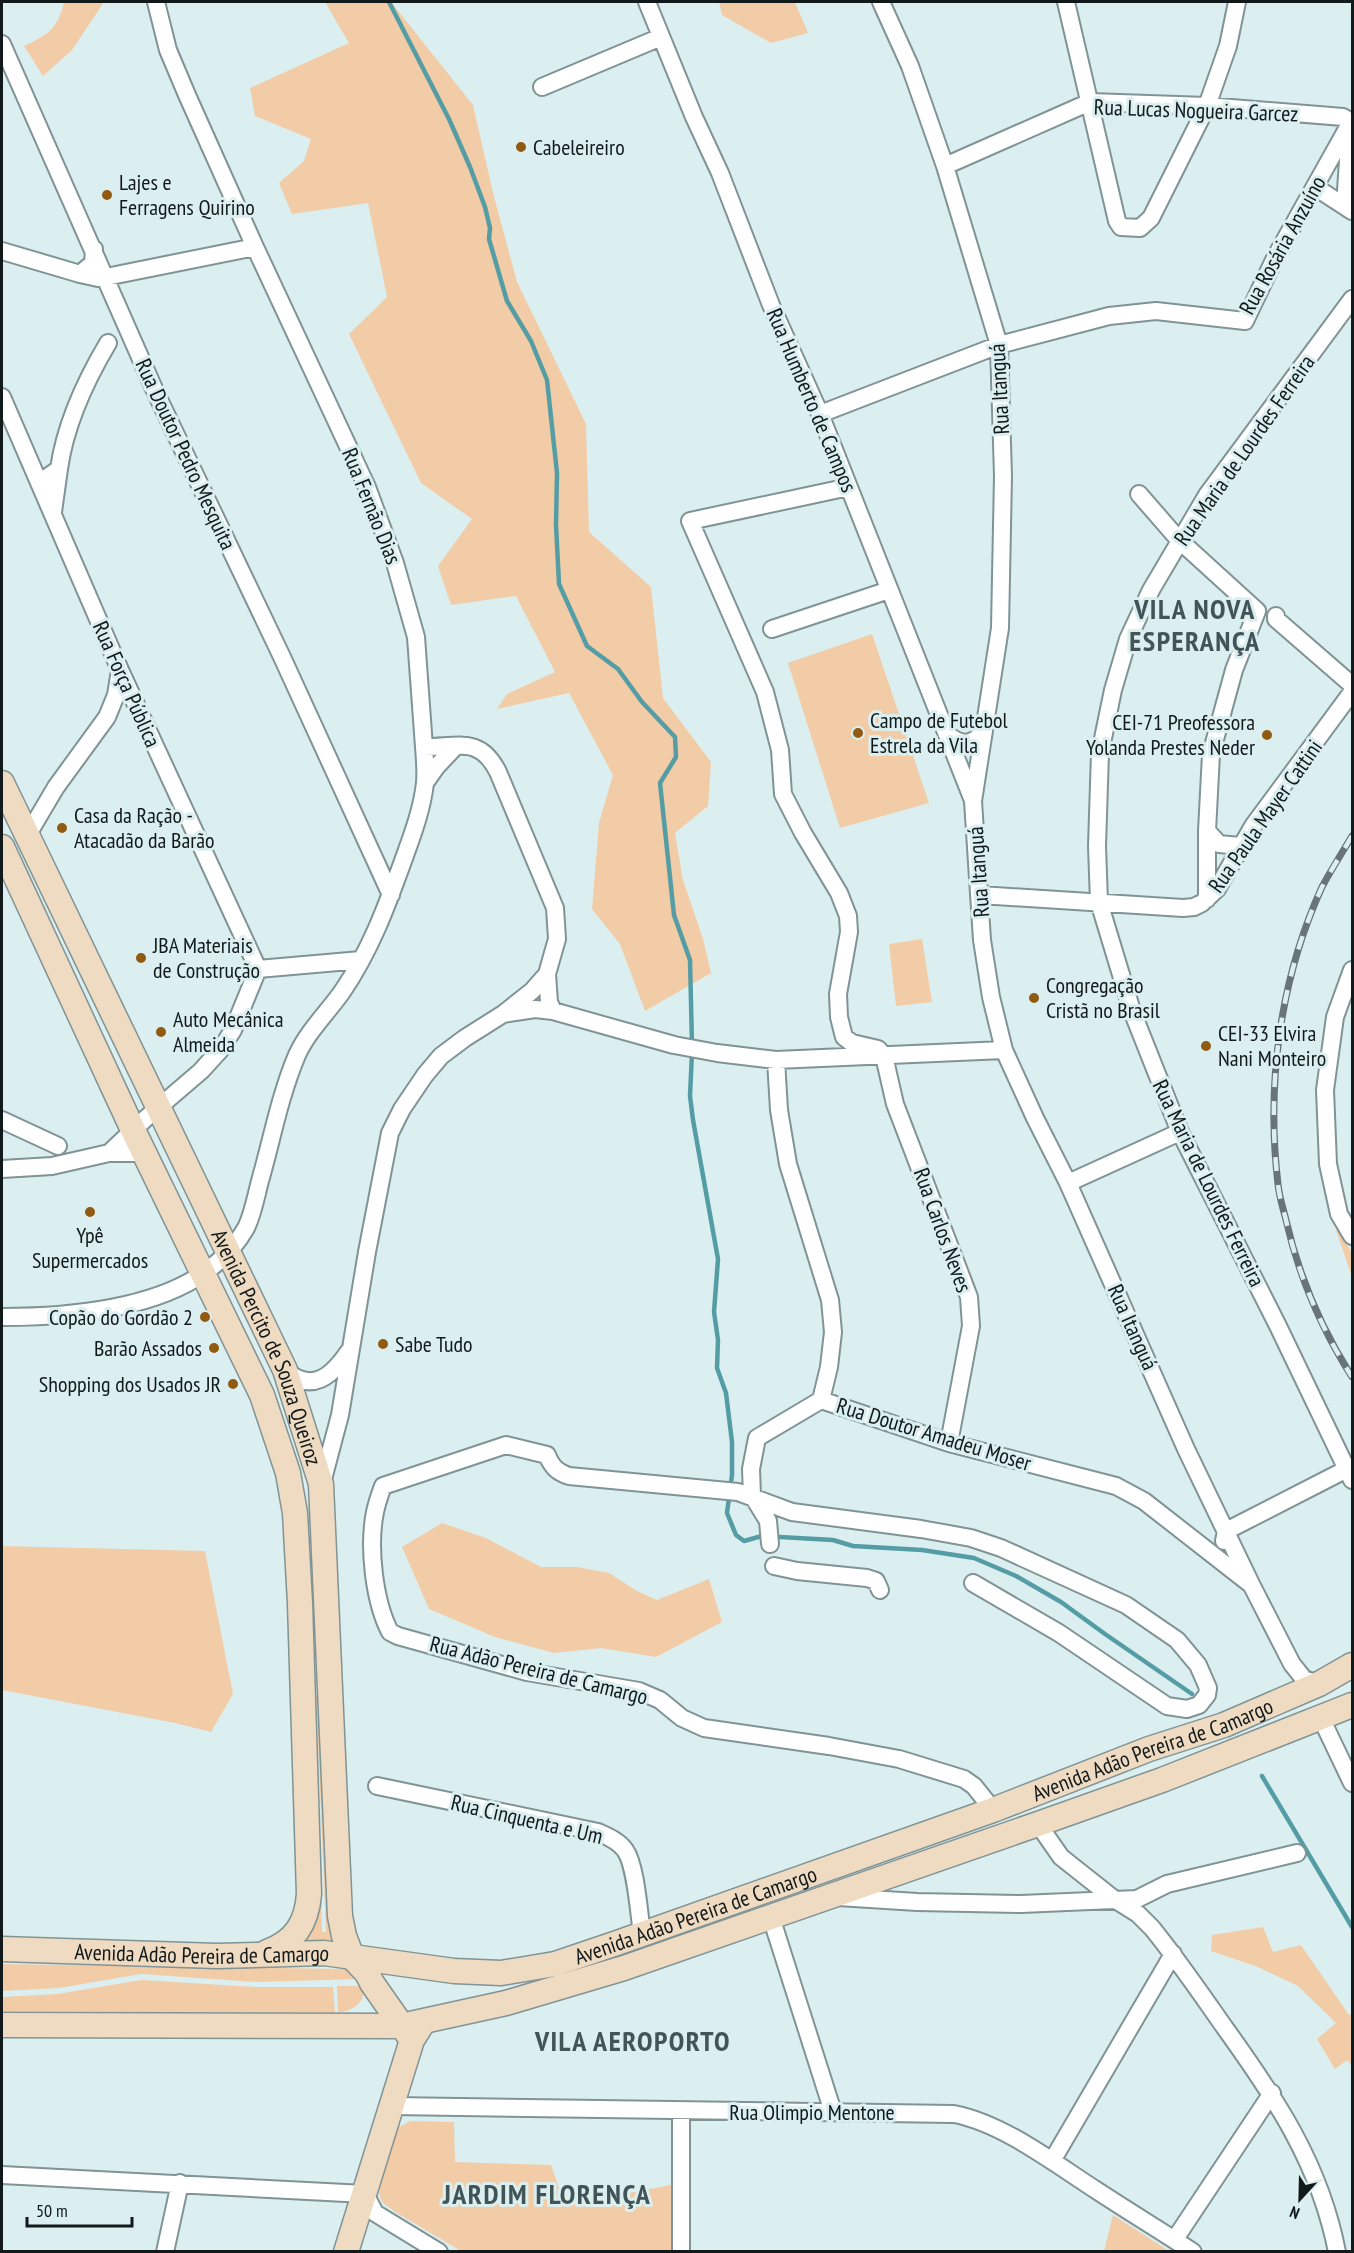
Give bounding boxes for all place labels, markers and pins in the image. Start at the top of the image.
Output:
place label: Cabeleireiro [533,133,625,161]
marker: Cabeleireiro [514,140,528,154]
place label: Lajes e Ferragens Quirino [119,168,255,221]
marker: Lajes e Ferragens Quirino [100,188,114,202]
place label: Campo de Futebol Estrela da Vila [870,706,1009,759]
place label: CEI-71 Preofessora Yolanda Prestes Neder [1086,708,1255,761]
marker: Campo de Futebol Estrela da Vila [851,726,865,740]
marker: CEI-71 Preofessora Yolanda Prestes Neder [1260,728,1274,742]
place label: Casa da Ração - Atacadão da Barão [74,801,215,854]
marker: Casa da Ração - Atacadão da Barão [55,821,69,835]
place label: JBA Materiais de Construção [152,931,260,984]
marker: JBA Materiais de Construção [134,951,148,965]
place label: Congregação Cristã no Brasil [1046,971,1161,1024]
marker: Congregação Cristã no Brasil [1027,991,1041,1005]
place label: Auto Mecânica Almeida [173,1005,284,1058]
place label: CEI-33 Elvira Nani Monteiro [1218,1019,1326,1072]
marker: Auto Mecânica Almeida [154,1025,168,1039]
marker: CEI-33 Elvira Nani Monteiro [1199,1039,1213,1053]
marker: Ypê Supermercados [83,1205,97,1219]
place label: Ypê Supermercados [32,1221,148,1274]
place label: Copão do Gordão 2 [49,1303,193,1331]
marker: Copão do Gordão 2 [198,1310,212,1324]
place label: Sabe Tudo [395,1330,472,1358]
place label: Barão Assados [94,1334,202,1362]
marker: Sabe Tudo [376,1337,390,1351]
marker: Barão Assados [207,1341,221,1355]
place label: Shopping dos Usados JR [39,1370,221,1398]
marker: Shopping dos Usados JR [226,1377,240,1391]

